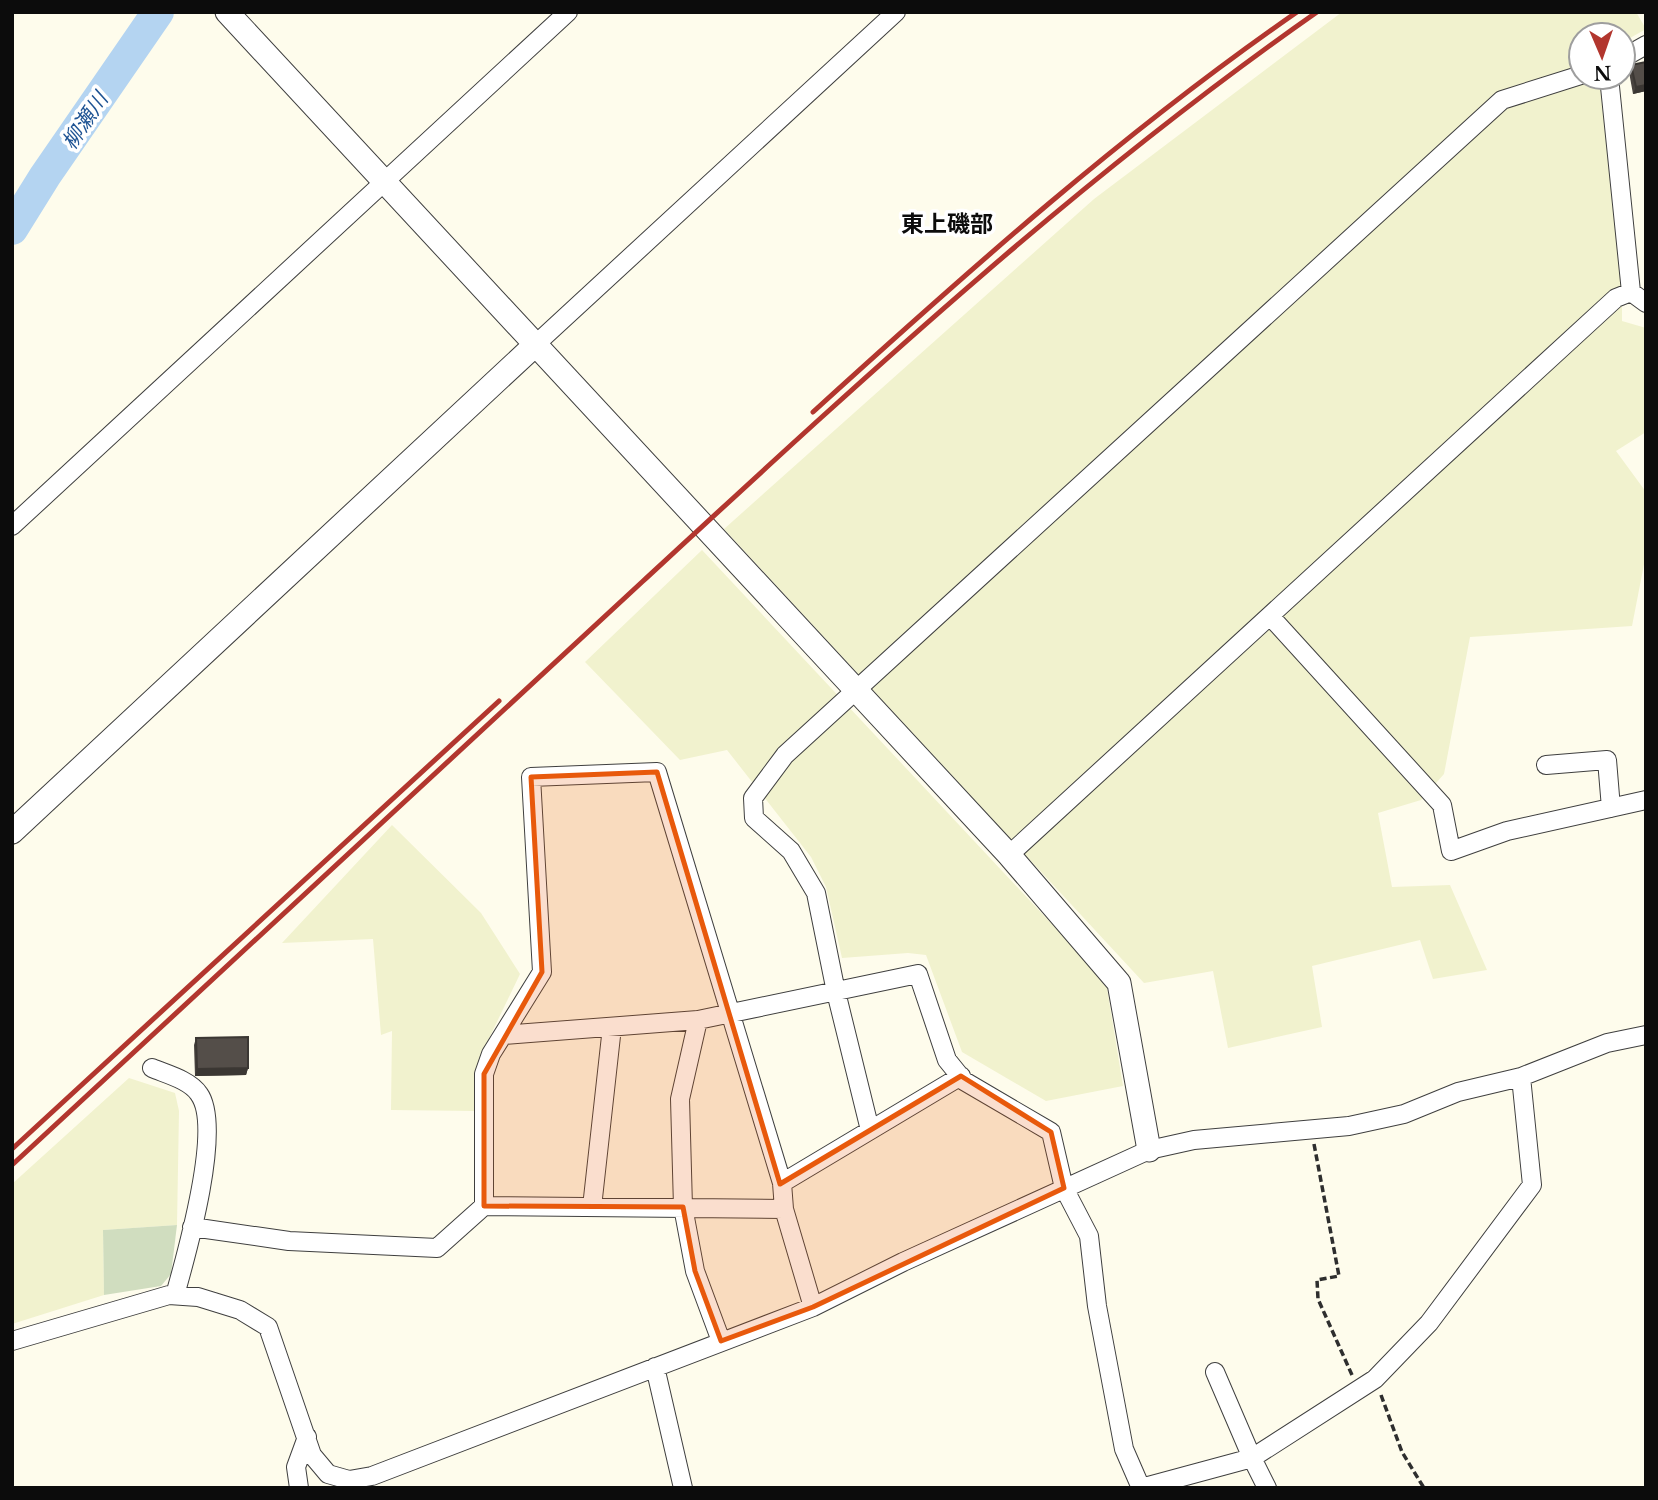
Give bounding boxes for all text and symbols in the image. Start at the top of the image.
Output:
north arrow [1567,21,1637,91]
text: N [1593,61,1612,84]
water label: 柳瀬川 [57,86,115,154]
district label: 東上磯部 [901,210,993,238]

